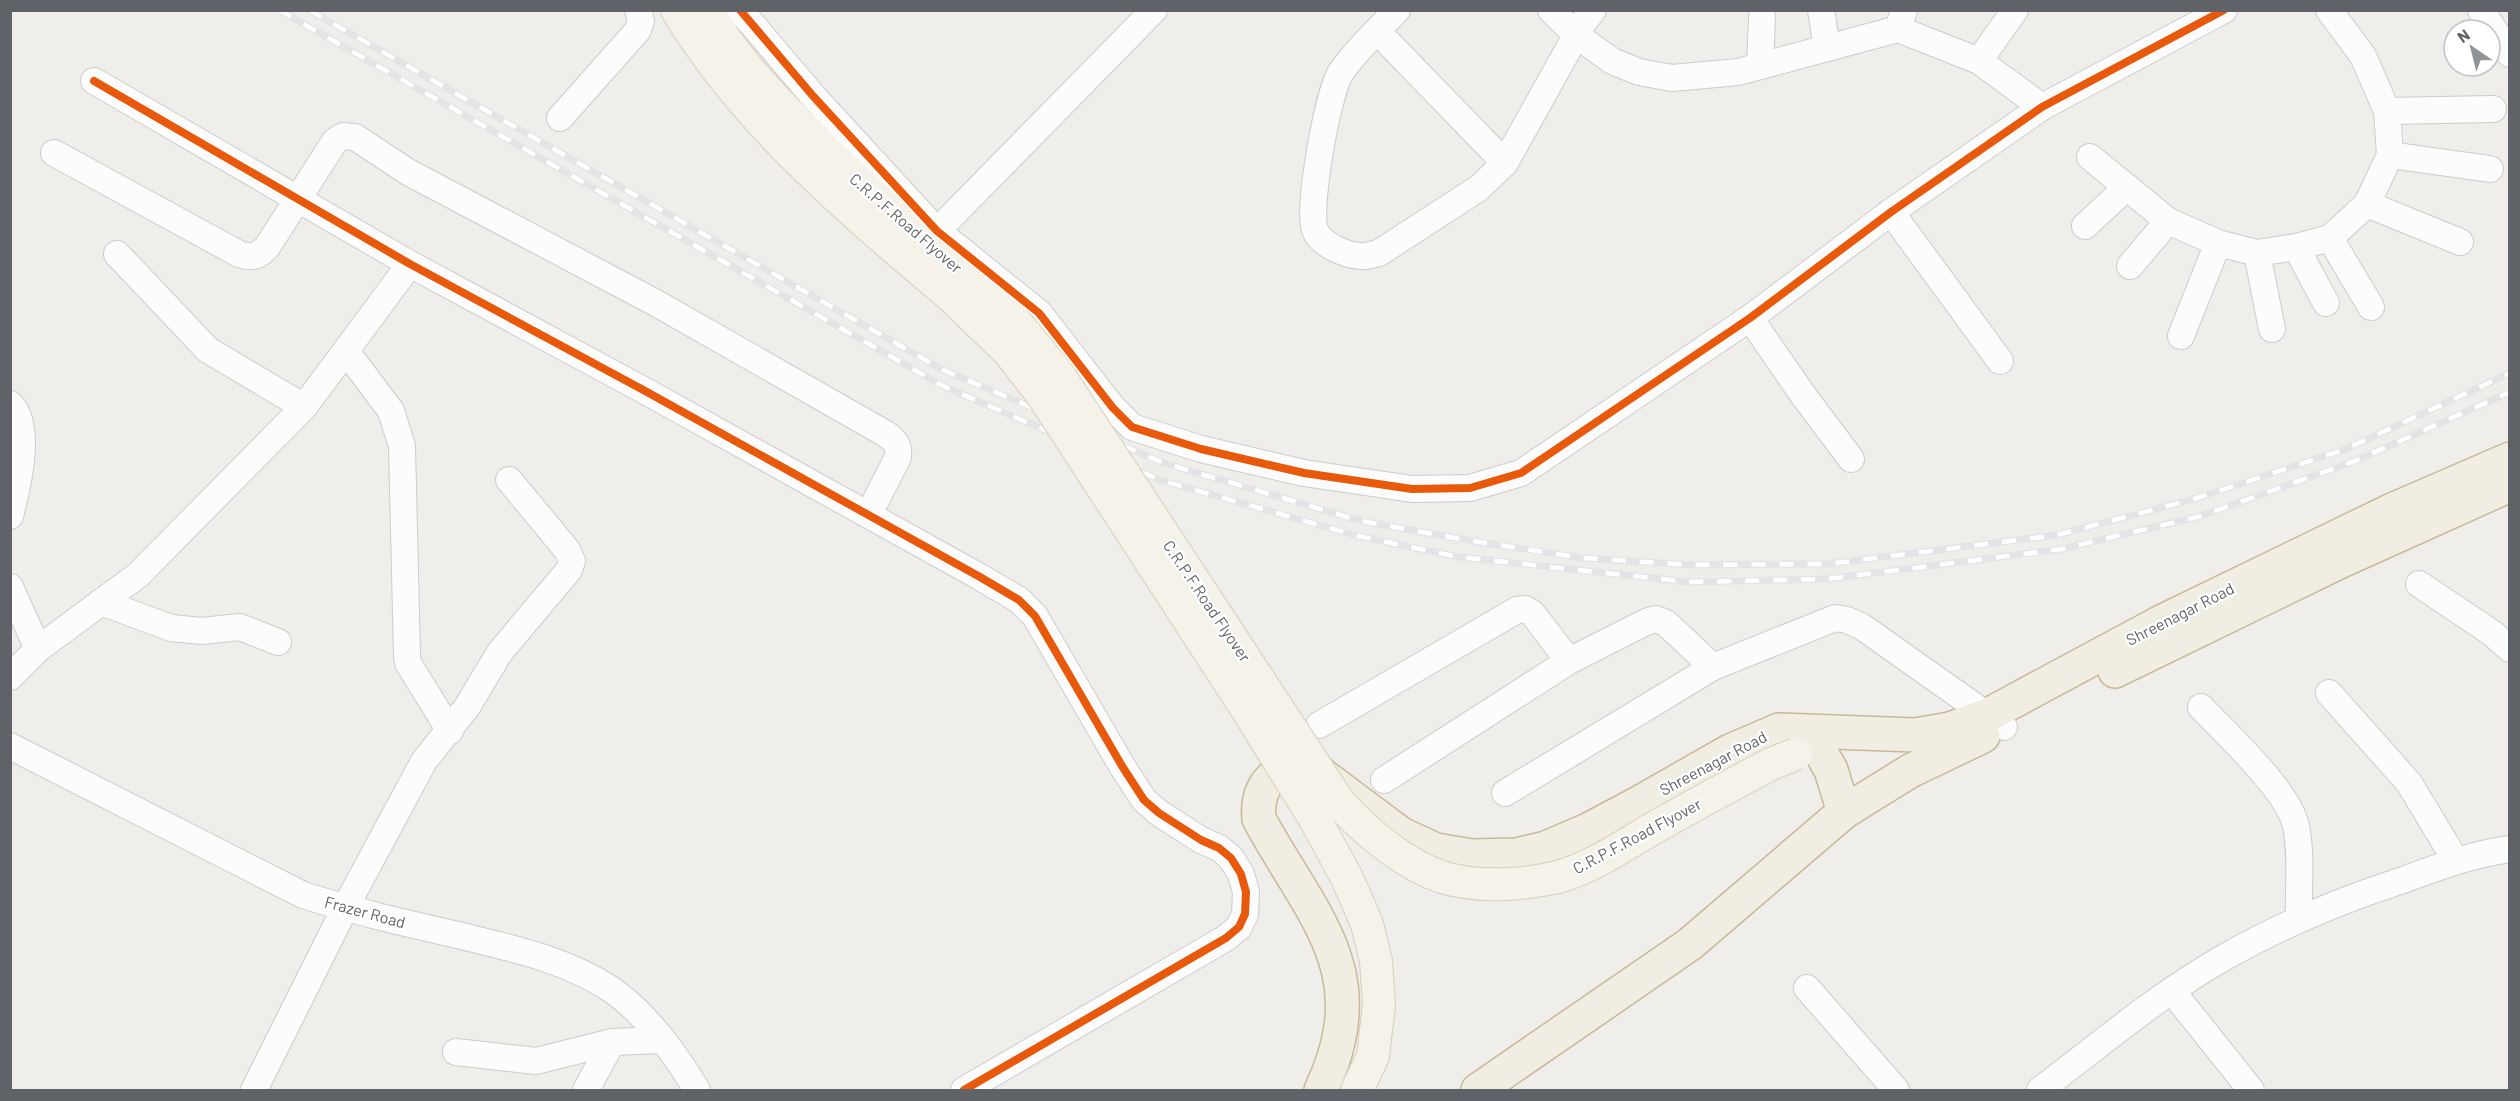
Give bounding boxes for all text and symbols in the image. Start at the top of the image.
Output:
north arrow [2442,18,2502,78]
text: N [2453,24,2473,46]
street label: C.R.P.F.Road Flyover [846,169,967,277]
street label: C.R.P.F.Road Flyover [1160,536,1255,665]
street label: Shreenagar Road [2123,578,2237,649]
street label: Shreenagar Road [1656,726,1770,799]
street label: C.R.P.F.Road Flyover [1569,794,1704,877]
street label: Frazer Road [323,892,408,931]

